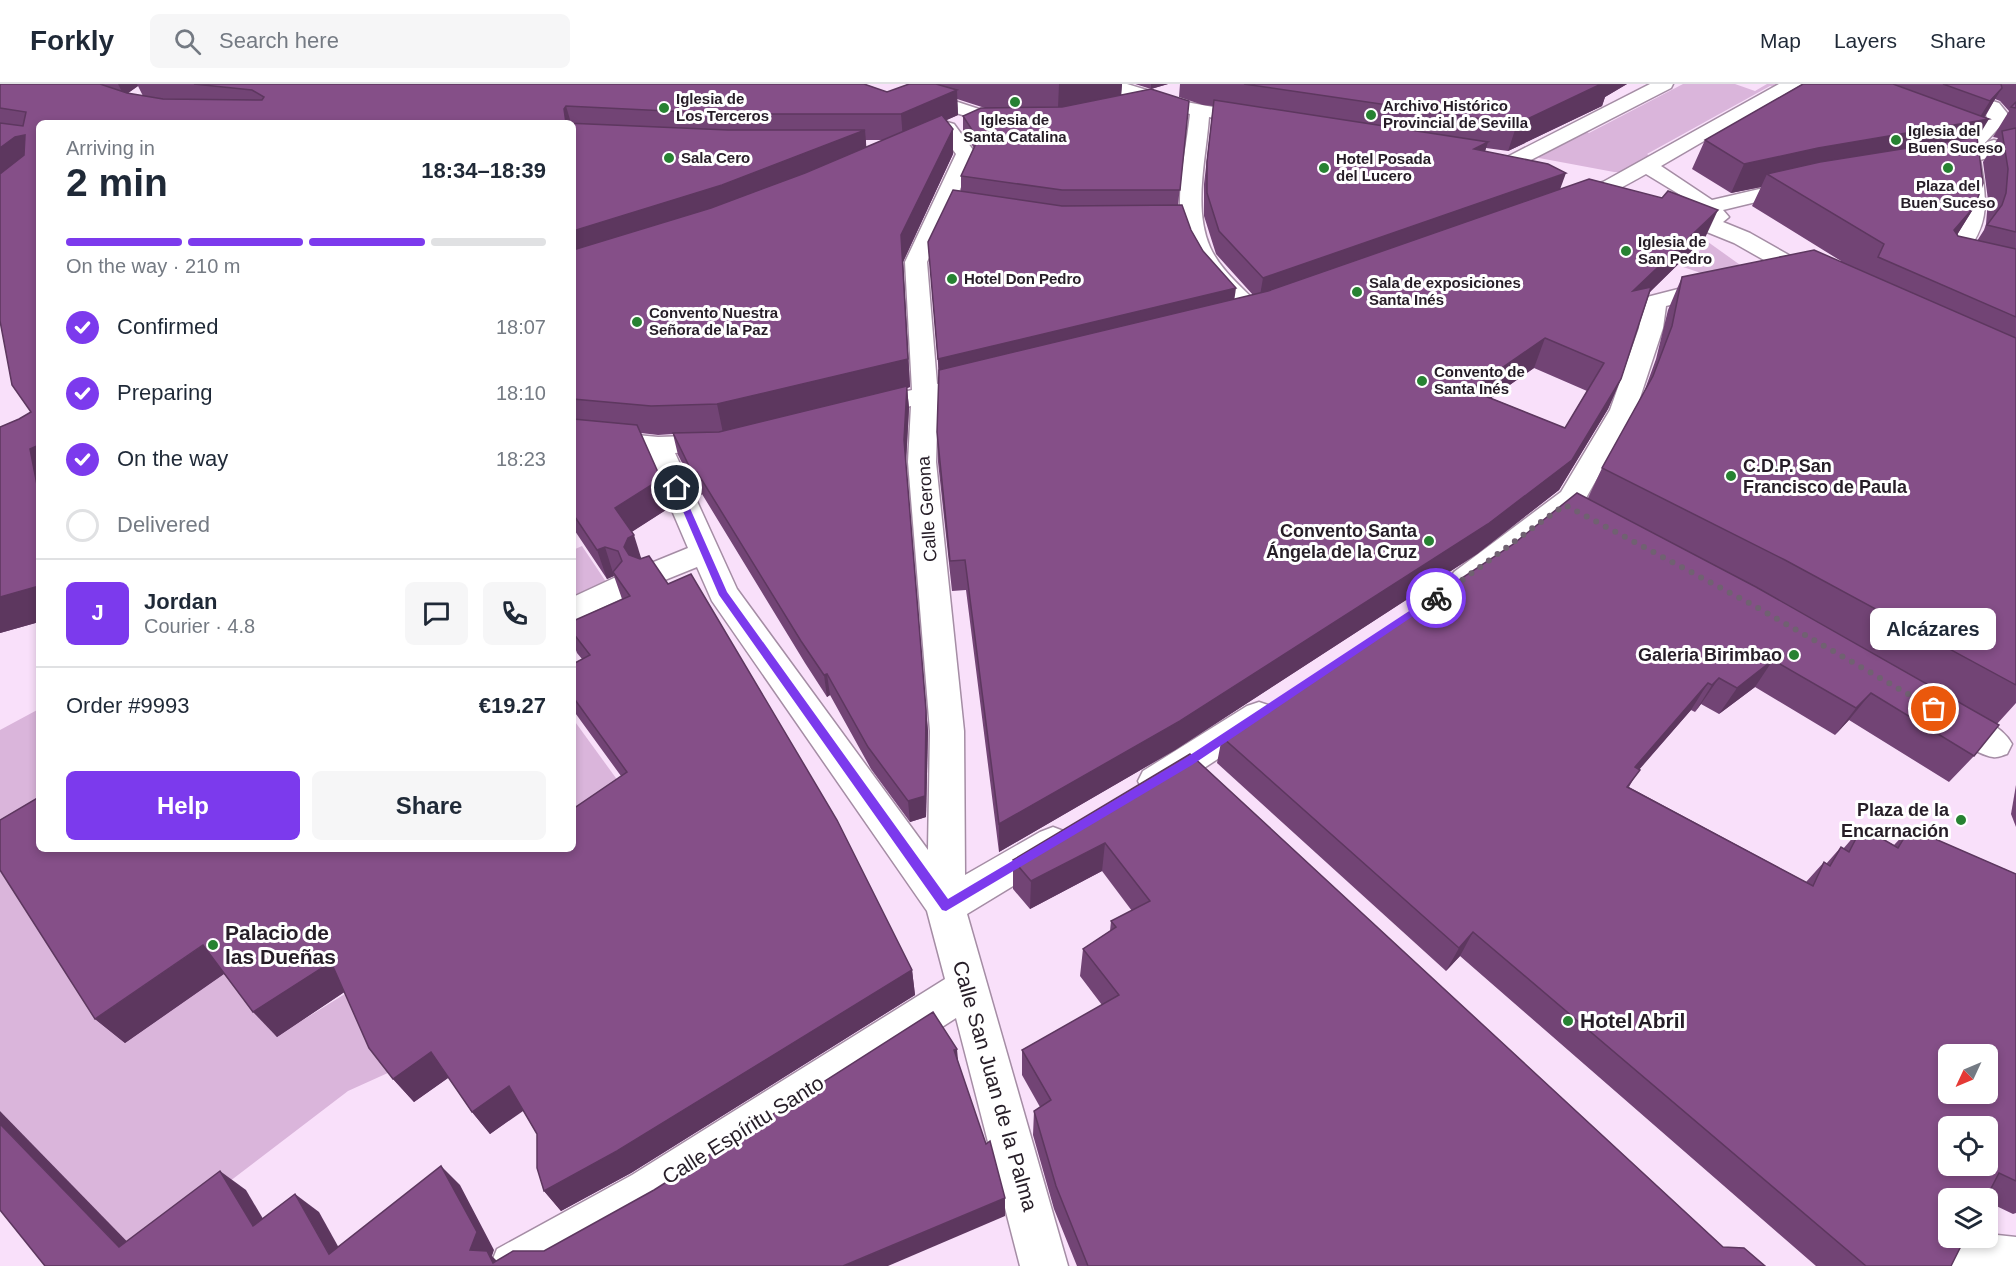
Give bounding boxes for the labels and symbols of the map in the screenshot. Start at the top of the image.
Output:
place label: Iglesia de Los Terceros [676,90,769,124]
marker: Iglesia de Santa Catalina [1008,95,1022,109]
place label: Archivo Histórico Provincial de Sevilla [1383,97,1529,131]
marker: Iglesia de Los Terceros [657,101,671,115]
marker: Archivo Histórico Provincial de Sevilla [1364,108,1378,122]
place label: Iglesia de Santa Catalina [963,111,1067,145]
place label: Iglesia del Buen Suceso [1908,122,2003,156]
marker: Iglesia del Buen Suceso [1889,133,1903,147]
place label: Sala Cero [681,149,750,166]
place label: Hotel Posada del Lucero [1336,150,1432,184]
marker: Sala Cero [662,151,676,165]
marker: Hotel Posada del Lucero [1317,161,1331,175]
marker: Plaza del Buen Suceso [1941,161,1955,175]
place label: Plaza del Buen Suceso [1900,177,1996,211]
place label: Iglesia de San Pedro [1638,233,1712,267]
marker: Iglesia de San Pedro [1619,244,1633,258]
place label: Hotel Don Pedro [964,270,1082,287]
marker: Hotel Don Pedro [945,272,959,286]
place label: Sala de exposiciones Santa Inés [1369,274,1521,308]
marker: Sala de exposiciones Santa Inés [1350,285,1364,299]
place label: Convento Nuestra Señora de la Paz [649,304,779,338]
marker: Convento Nuestra Señora de la Paz [630,315,644,329]
place label: Convento de Santa Inés [1434,363,1525,397]
marker: Convento de Santa Inés [1415,374,1429,388]
street label: Calle Gerona [913,454,941,563]
place label: C.D.P. San Francisco de Paula [1743,456,1908,497]
pin [651,462,702,513]
marker: C.D.P. San Francisco de Paula [1724,469,1738,483]
place label: Convento Santa Ángela de la Cruz [1266,521,1418,562]
marker: Convento Santa Ángela de la Cruz [1422,534,1436,548]
courier [1406,568,1466,628]
callout: Alcázares [1871,607,1997,649]
place label: Galeria Birimbao [1638,645,1782,665]
marker: Galeria Birimbao [1787,648,1801,662]
pin [1908,683,1959,734]
place label: Plaza de la Encarnación [1841,800,1950,841]
marker: Plaza de la Encarnación [1954,813,1968,827]
place label: Palacio de las Dueñas [225,921,336,968]
marker: Palacio de las Dueñas [206,938,220,952]
street label: Calle San Juan de la Palma [949,958,1042,1214]
place label: Hotel Abril [1580,1009,1685,1032]
marker: Hotel Abril [1561,1014,1575,1028]
north arrow [1938,1044,1998,1104]
street label: Calle Espíritu Santo [658,1071,828,1189]

